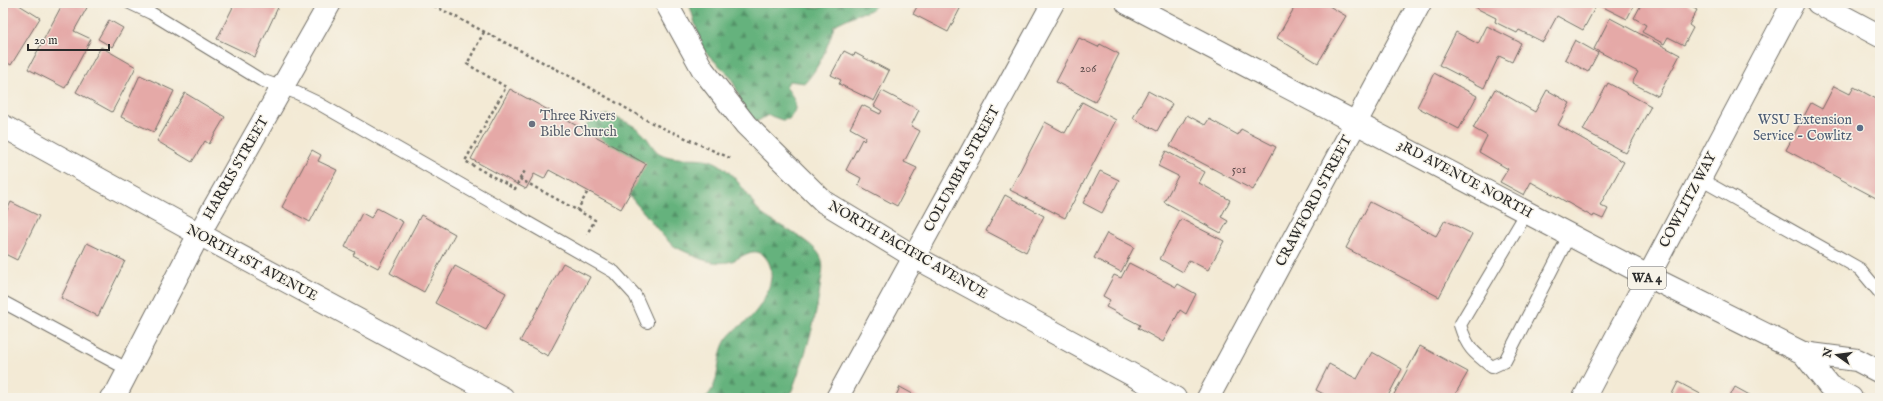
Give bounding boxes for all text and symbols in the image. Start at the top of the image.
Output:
scale bar [28,26,109,52]
text: 20 m [34,33,57,48]
house number: 206 [1080,61,1097,76]
street label: COLUMBIA STREET [920,102,1005,235]
place label: Three Rivers Bible Church [540,107,617,141]
place label: WSU Extension Service - Cowlitz [1753,111,1853,145]
street label: HARRIS STREET [199,112,273,223]
marker: Three Rivers Bible Church [527,119,537,129]
marker: WSU Extension Service - Cowlitz [1855,123,1865,133]
street label: CRAWFORD STREET [1272,132,1356,269]
street label: 3RD AVENUE NORTH [1394,136,1536,222]
street label: COWLITZ WAY [1655,148,1721,251]
house number: 501 [1232,162,1246,177]
street label: NORTH PACIFIC AVENUE [825,197,991,303]
street label: NORTH 1ST AVENUE [183,221,321,305]
road number: WA 4 [1628,267,1666,289]
north arrow [1817,335,1857,375]
text: N [1820,346,1836,360]

